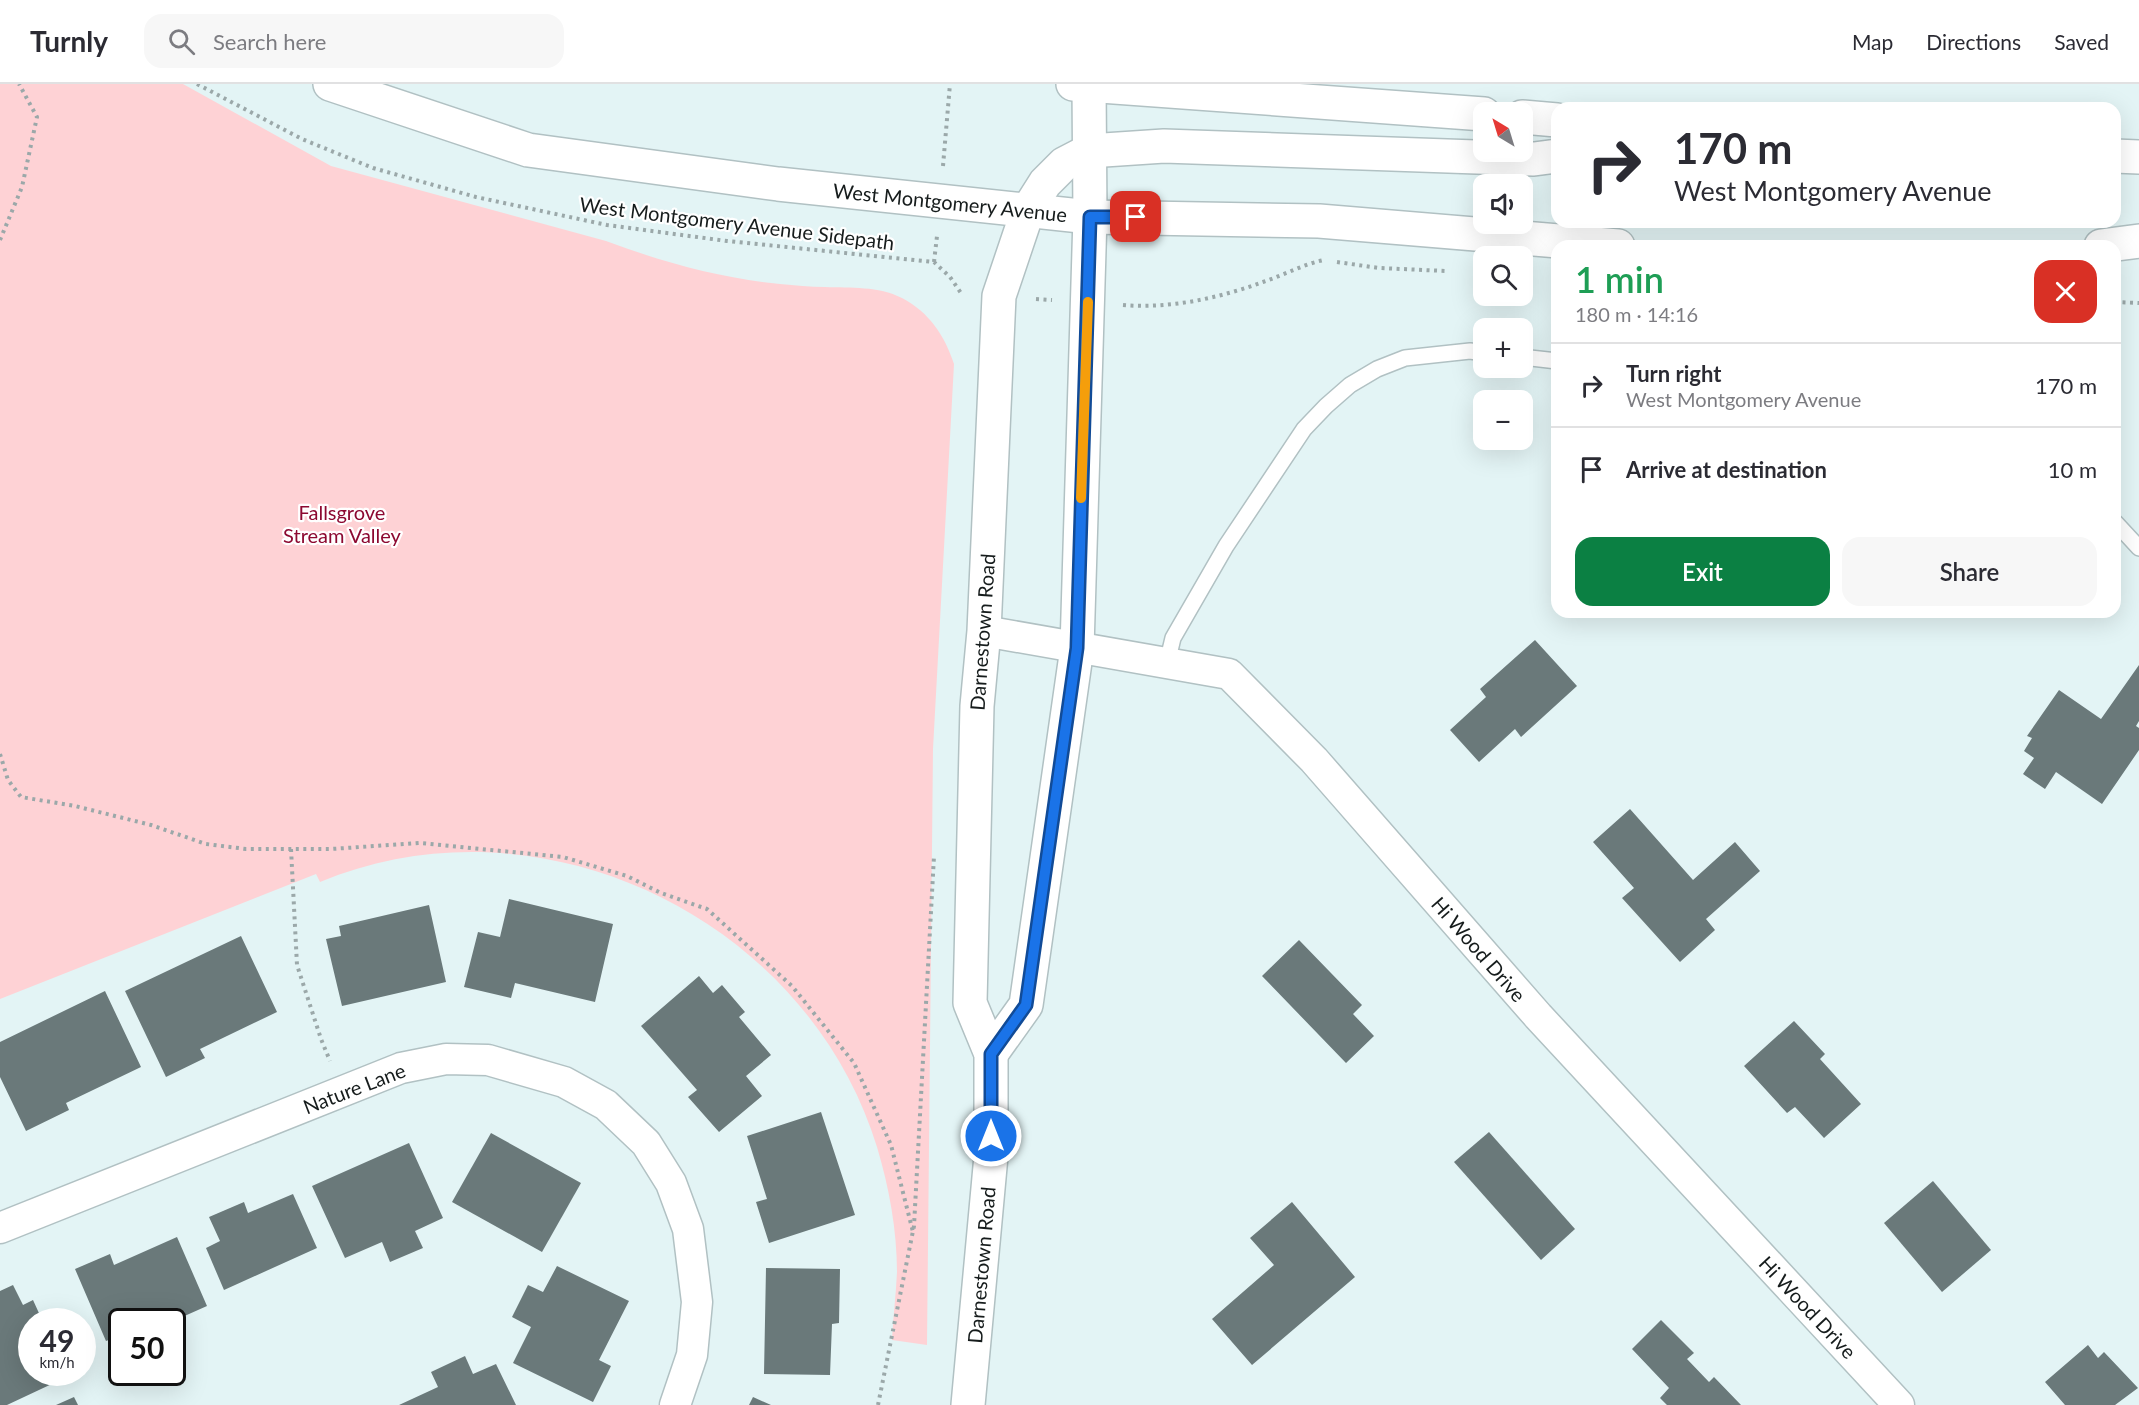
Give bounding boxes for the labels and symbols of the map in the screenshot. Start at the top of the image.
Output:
north arrow [1473,102,1533,162]
street label: West Montgomery Avenue [832,178,1068,226]
pin [1110,191,1161,242]
street label: West Montgomery Avenue Sidepath [578,192,896,254]
park label: Fallsgrove Stream Valley [283,500,402,547]
street label: Darnestown Road [965,553,999,711]
street label: Hi Wood Drive [1427,892,1531,1006]
street label: Nature Lane [299,1058,409,1118]
position arrow [959,1104,1023,1168]
street label: Darnestown Road [962,1186,1000,1344]
street label: Hi Wood Drive [1755,1251,1861,1363]
speed limit sign: 50 [108,1308,186,1386]

